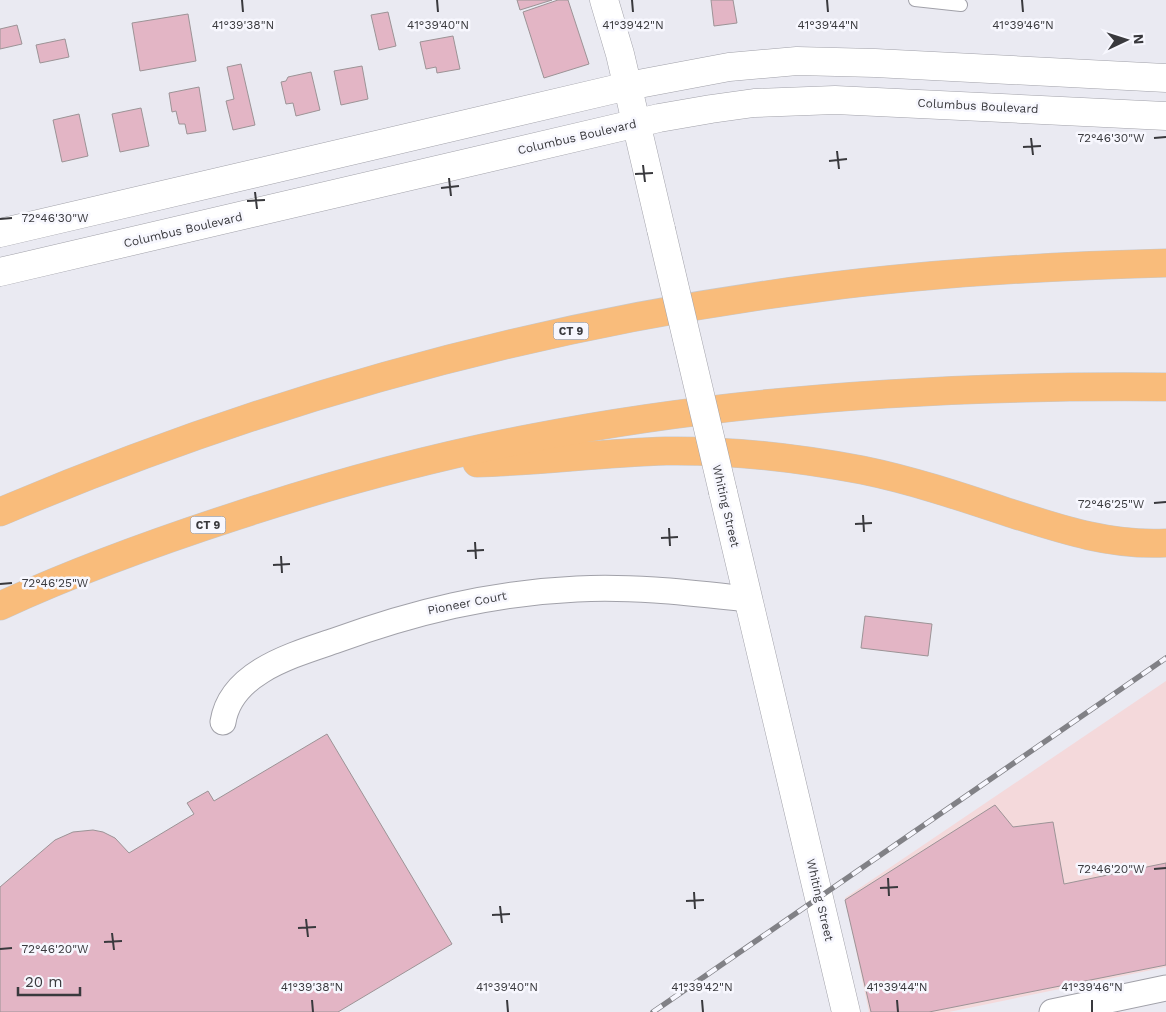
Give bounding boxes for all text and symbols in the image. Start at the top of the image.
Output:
north arrow [1101,15,1151,65]
text: 41°39'38"N [212,18,274,32]
text: 41°39'40"N [407,18,469,32]
text: 41°39'42"N [602,18,664,32]
text: 41°39'44"N [797,18,859,32]
text: 41°39'46"N [992,18,1054,32]
text: N [1131,33,1147,45]
street label: Columbus Boulevard [917,96,1039,116]
street label: Columbus Boulevard [516,117,638,157]
text: 72°46'30"W [1077,131,1145,145]
street label: Columbus Boulevard [122,210,244,250]
text: 72°46'30"W [21,211,89,225]
road number: CT 9 [554,322,588,340]
street label: Whiting Street [710,463,742,549]
text: 72°46'25"W [1078,497,1145,511]
road number: CT 9 [190,516,226,534]
text: 72°46'25"W [22,576,89,590]
street label: Pioneer Court [426,588,508,618]
street label: Whiting Street [804,857,836,943]
text: 72°46'20"W [1077,862,1145,876]
text: 72°46'20"W [21,942,89,956]
scale bar [18,964,80,996]
text: 20 m [25,973,63,991]
text: 41°39'38"N [281,980,343,994]
text: 41°39'40"N [476,980,538,994]
text: 41°39'42"N [671,980,733,994]
text: 41°39'44"N [866,980,928,994]
text: 41°39'46"N [1061,980,1123,994]

